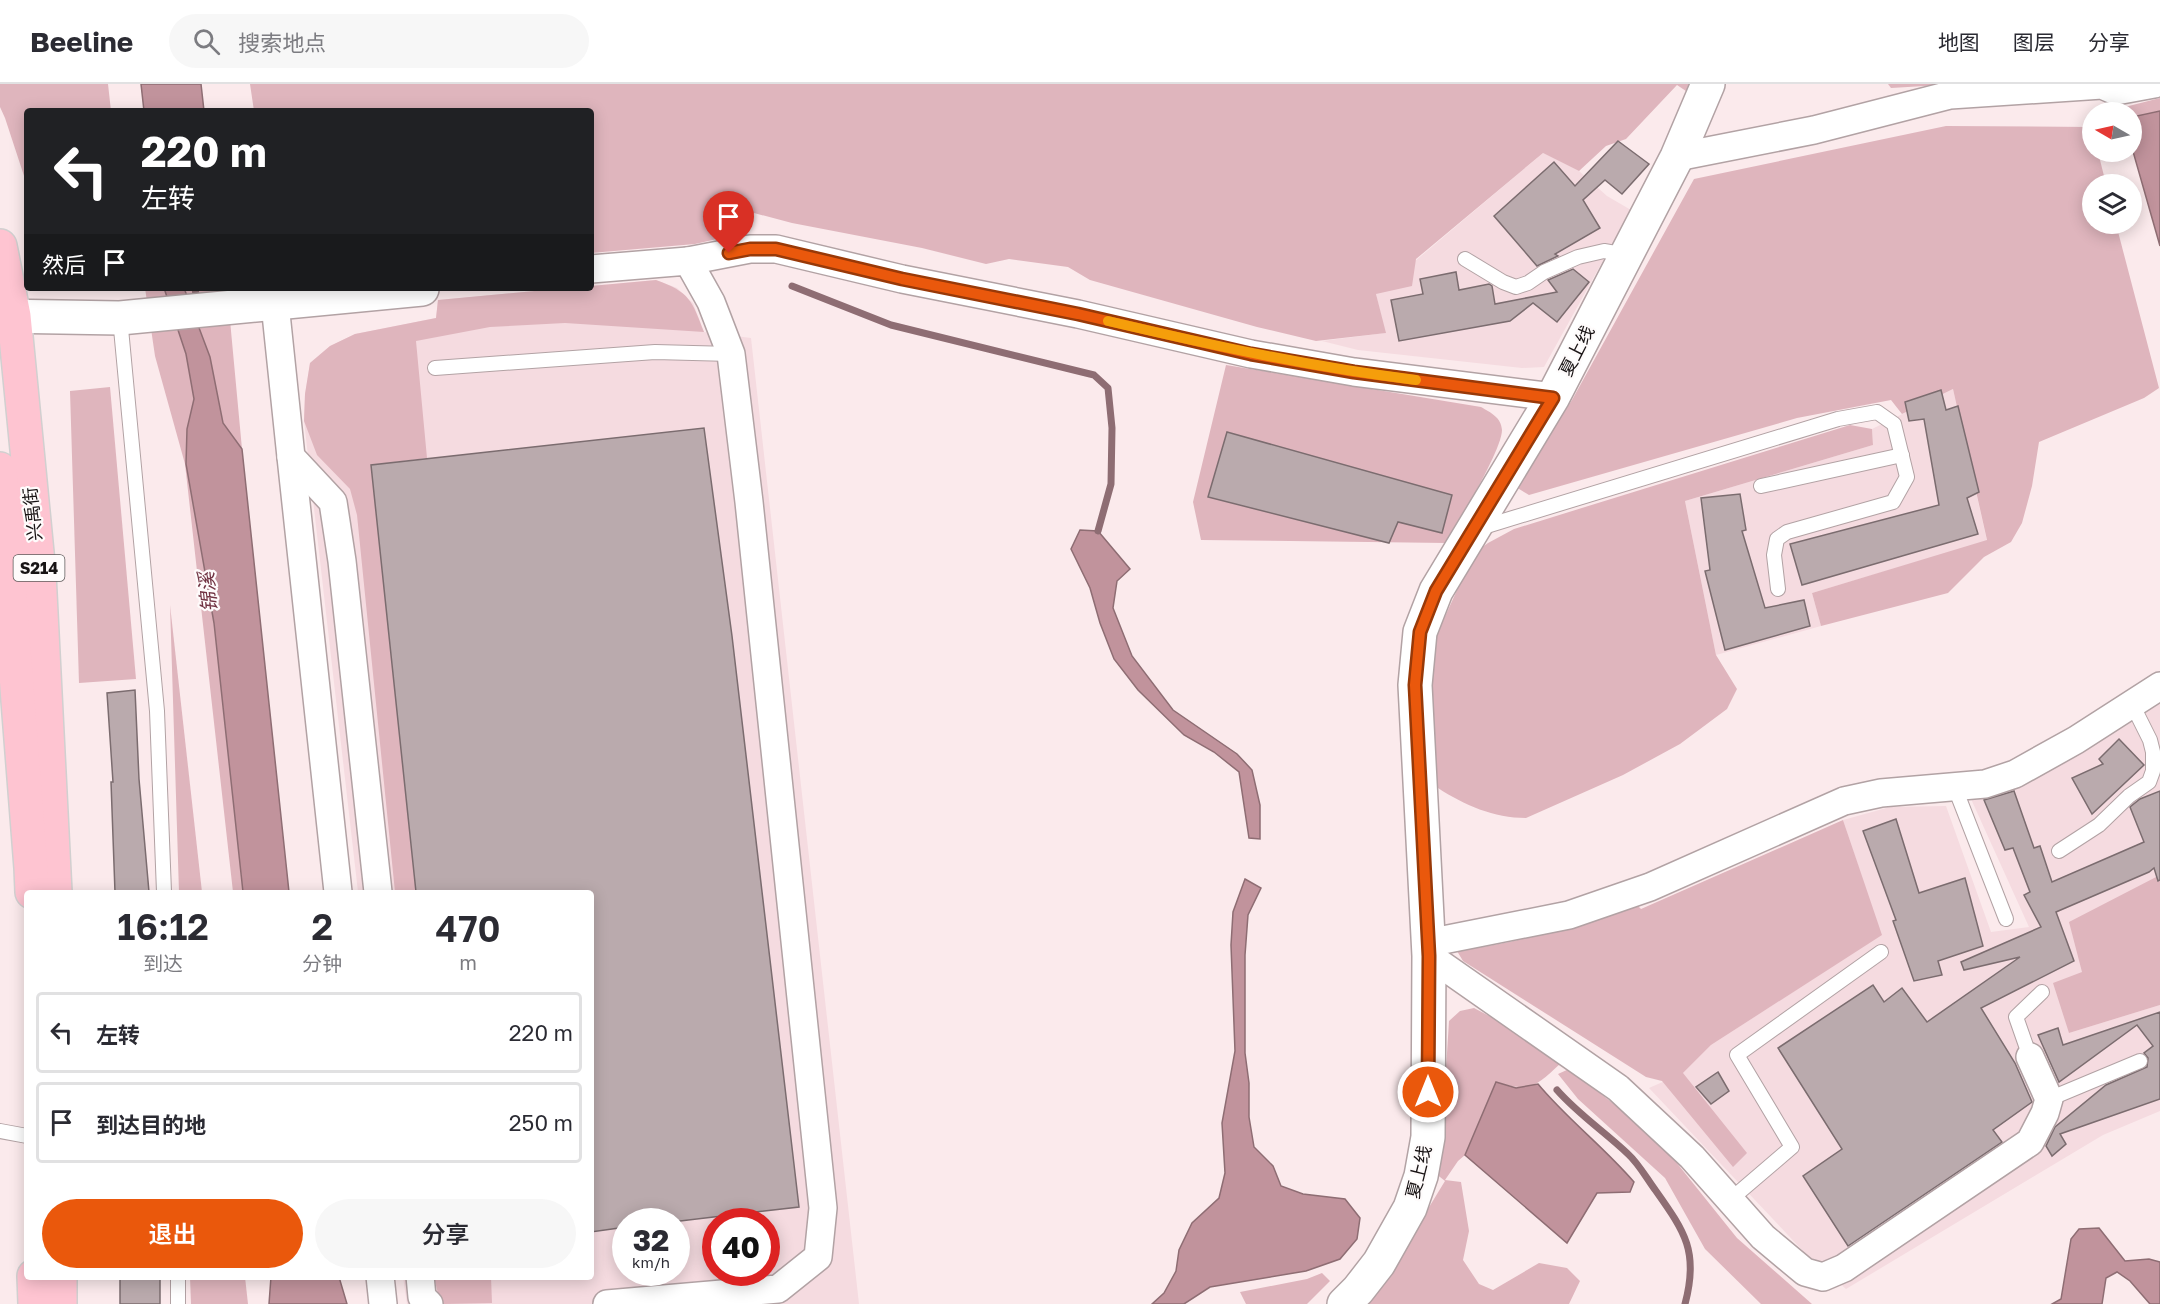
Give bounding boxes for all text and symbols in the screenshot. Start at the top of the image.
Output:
search box [169,14,589,68]
text: Beeline [30,25,133,58]
icon: search [190,25,223,58]
text: 搜索地点 [238,29,326,56]
text: 地图 [1938,29,1980,55]
text: 图层 [2013,29,2055,55]
text: 分享 [2088,29,2130,55]
north arrow [2082,102,2142,162]
map controls [2082,102,2142,234]
text: 220 m [141,126,267,176]
icon: left [42,132,120,210]
button: layers [2082,174,2142,234]
text: 左转 [141,182,195,214]
pin [703,191,754,253]
icon: arrive [712,200,745,233]
icon: arrive [98,246,131,279]
text: 然后 [42,251,86,278]
street label: 夏上线 [1554,321,1598,380]
street label: 兴禹街 [18,486,46,542]
road number: S214 [14,555,64,581]
water label: 锦溪 [193,569,221,613]
text: 16:12 [117,905,209,948]
text: 2 [311,905,333,948]
text: 470 [436,907,501,950]
text: m [459,950,477,974]
text: 到达 [143,951,183,975]
text: 分钟 [302,951,342,975]
icon: left [45,1016,78,1049]
text: 220 m [509,1019,573,1046]
text: 左转 [96,1021,140,1048]
position arrow [1396,1060,1460,1124]
icon: arrive [45,1106,78,1139]
text: 250 m [509,1109,573,1136]
text: 到达目的地 [96,1111,206,1138]
street label: 夏上线 [1401,1143,1435,1201]
button: 退出 [42,1199,303,1268]
button: 分享 [315,1199,576,1268]
speed limit sign: 40 [702,1208,780,1286]
text: 32 [633,1222,669,1258]
text: km/h [632,1253,670,1271]

